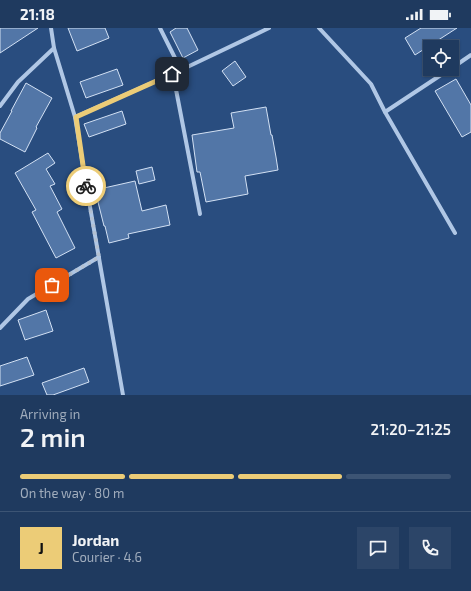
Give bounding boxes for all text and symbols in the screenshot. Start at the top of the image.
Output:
text: 21:18 [20,5,55,23]
map controls [423,40,459,76]
button: locate [423,40,459,76]
pin [155,57,189,91]
icon: home [161,63,183,85]
courier [66,166,106,206]
icon: bike [75,175,97,197]
pin [35,268,69,302]
icon: bag [41,274,63,296]
text: Arriving in [20,406,80,422]
text: 21:20–21:25 [371,420,451,438]
text: 2 min [20,421,86,452]
text: On the way · 80 m [20,485,124,501]
button: chat [357,527,399,569]
button: phone [409,527,451,569]
text: Jordan [72,531,119,549]
text: J [38,539,44,557]
text: Courier · 4.6 [72,549,142,565]

